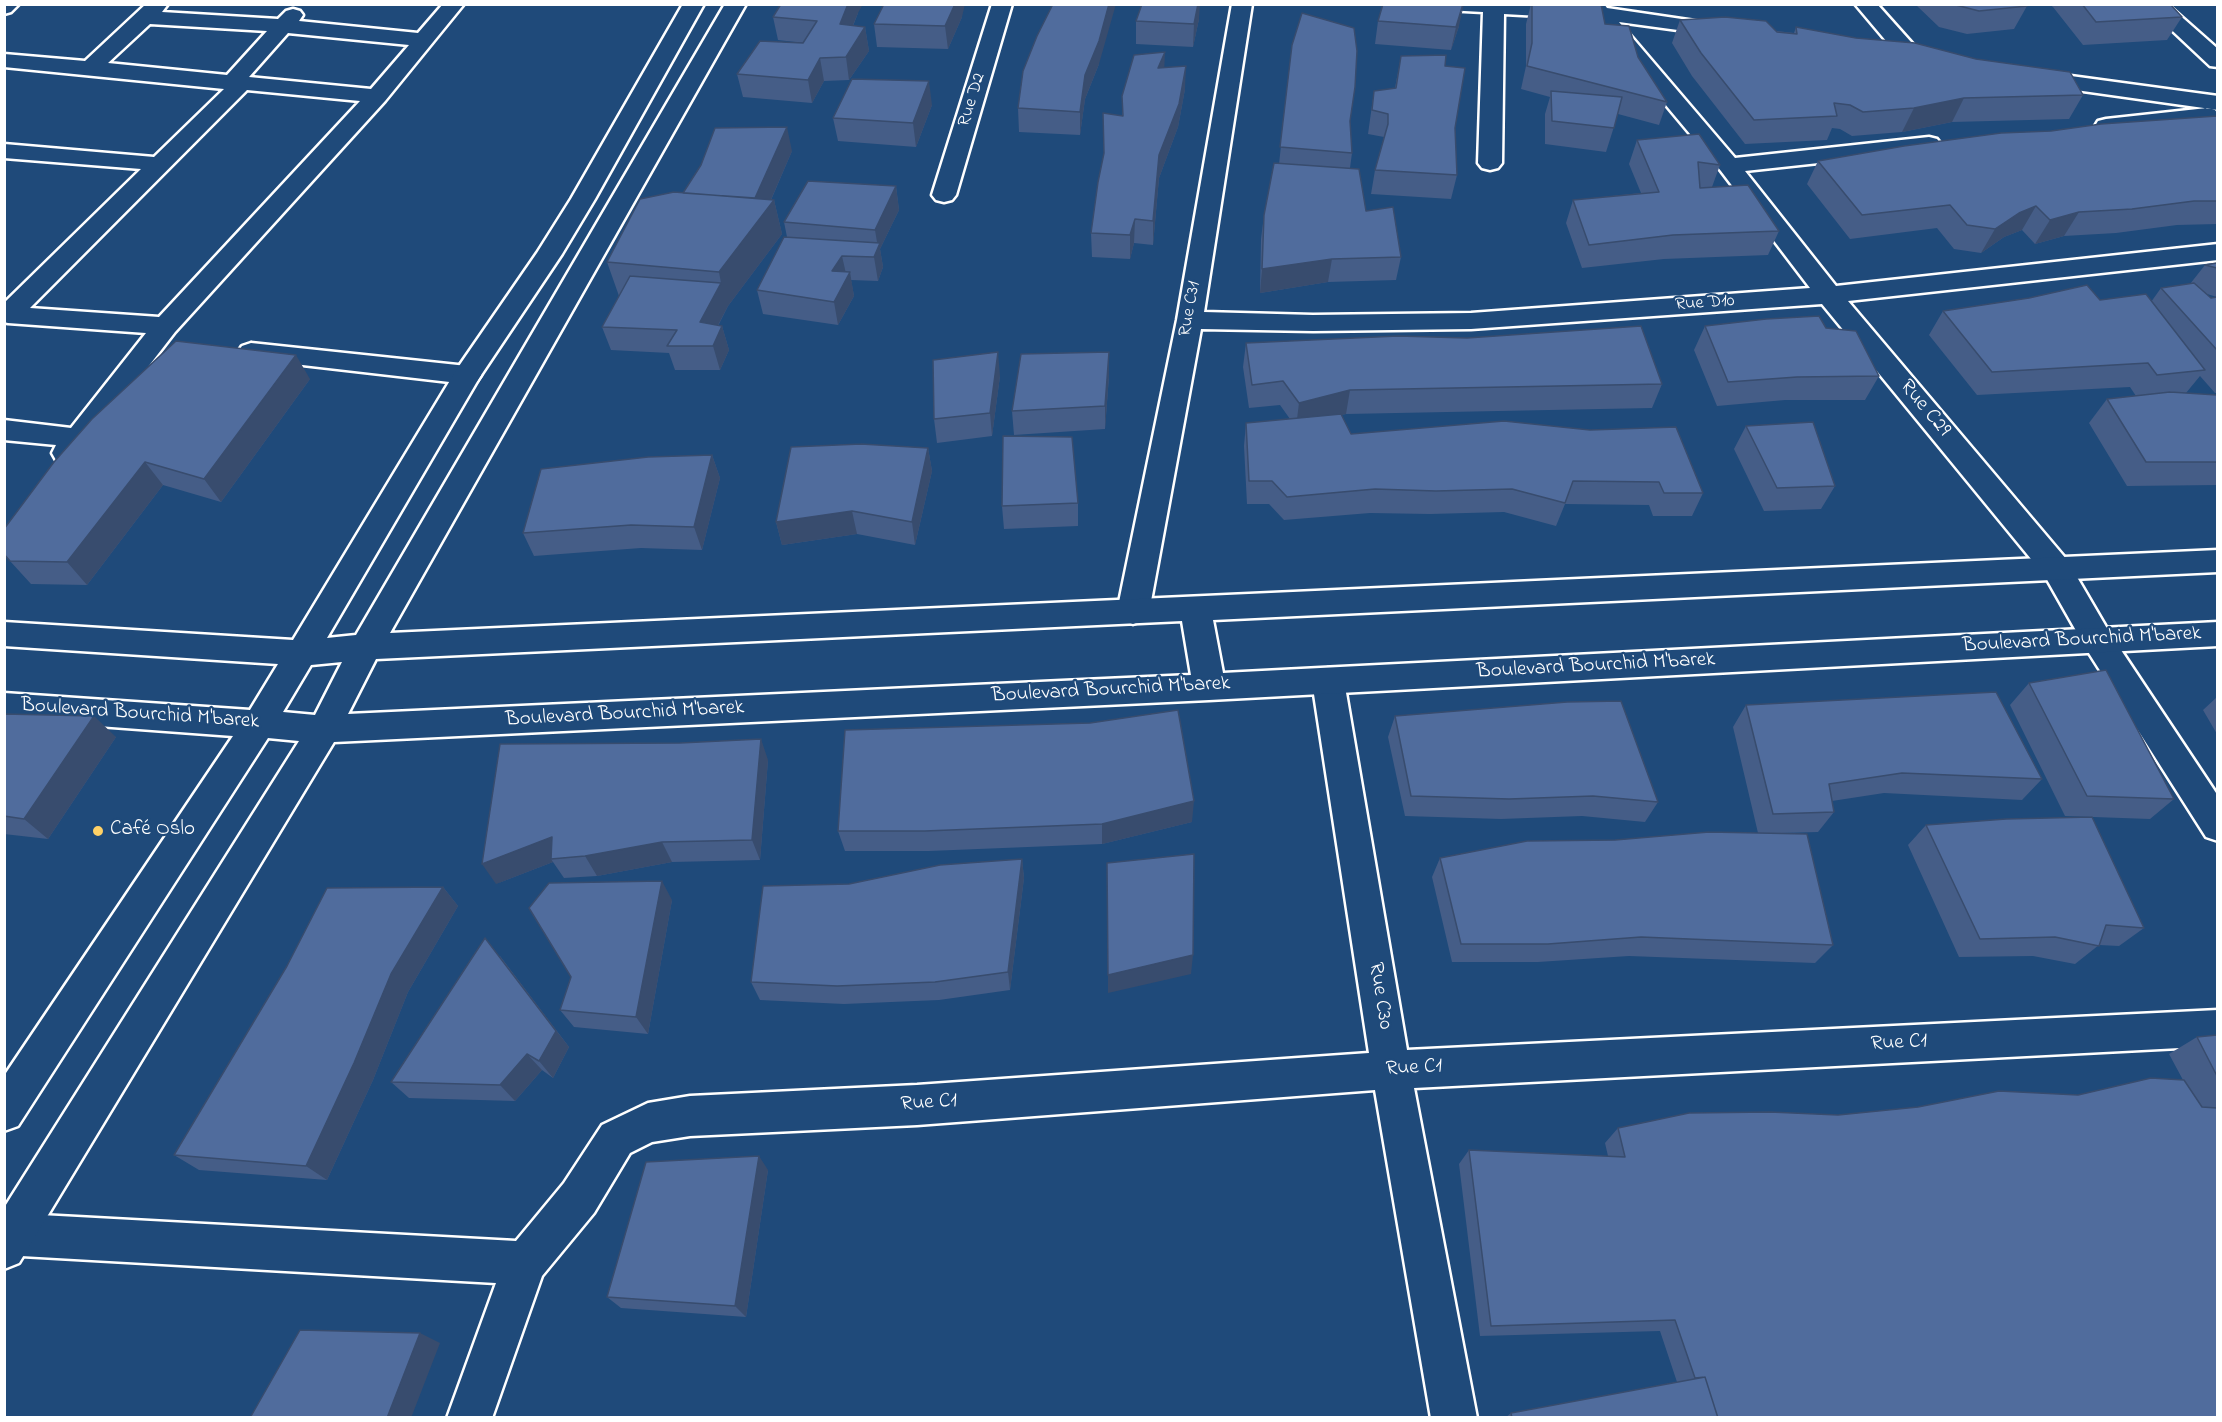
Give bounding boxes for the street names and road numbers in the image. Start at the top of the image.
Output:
street label: Rue D2 [955,71,991,129]
street label: Rue C31 [1176,280,1206,338]
street label: Rue D10 [1675,291,1735,317]
street label: Rue C29 [1893,375,1955,443]
street label: Boulevard Bourchid M'barek [1962,622,2202,660]
street label: Boulevard Bourchid M'barek [1476,648,1716,686]
street label: Boulevard Bourchid M'barek [991,672,1231,710]
street label: Boulevard Bourchid M'barek [20,694,260,736]
street label: Boulevard Bourchid M'barek [505,696,745,734]
street label: Rue C30 [1361,961,1397,1031]
street label: Rue C1 [1870,1030,1928,1058]
street label: Rue C1 [1385,1055,1443,1083]
street label: Rue C1 [900,1089,958,1119]

